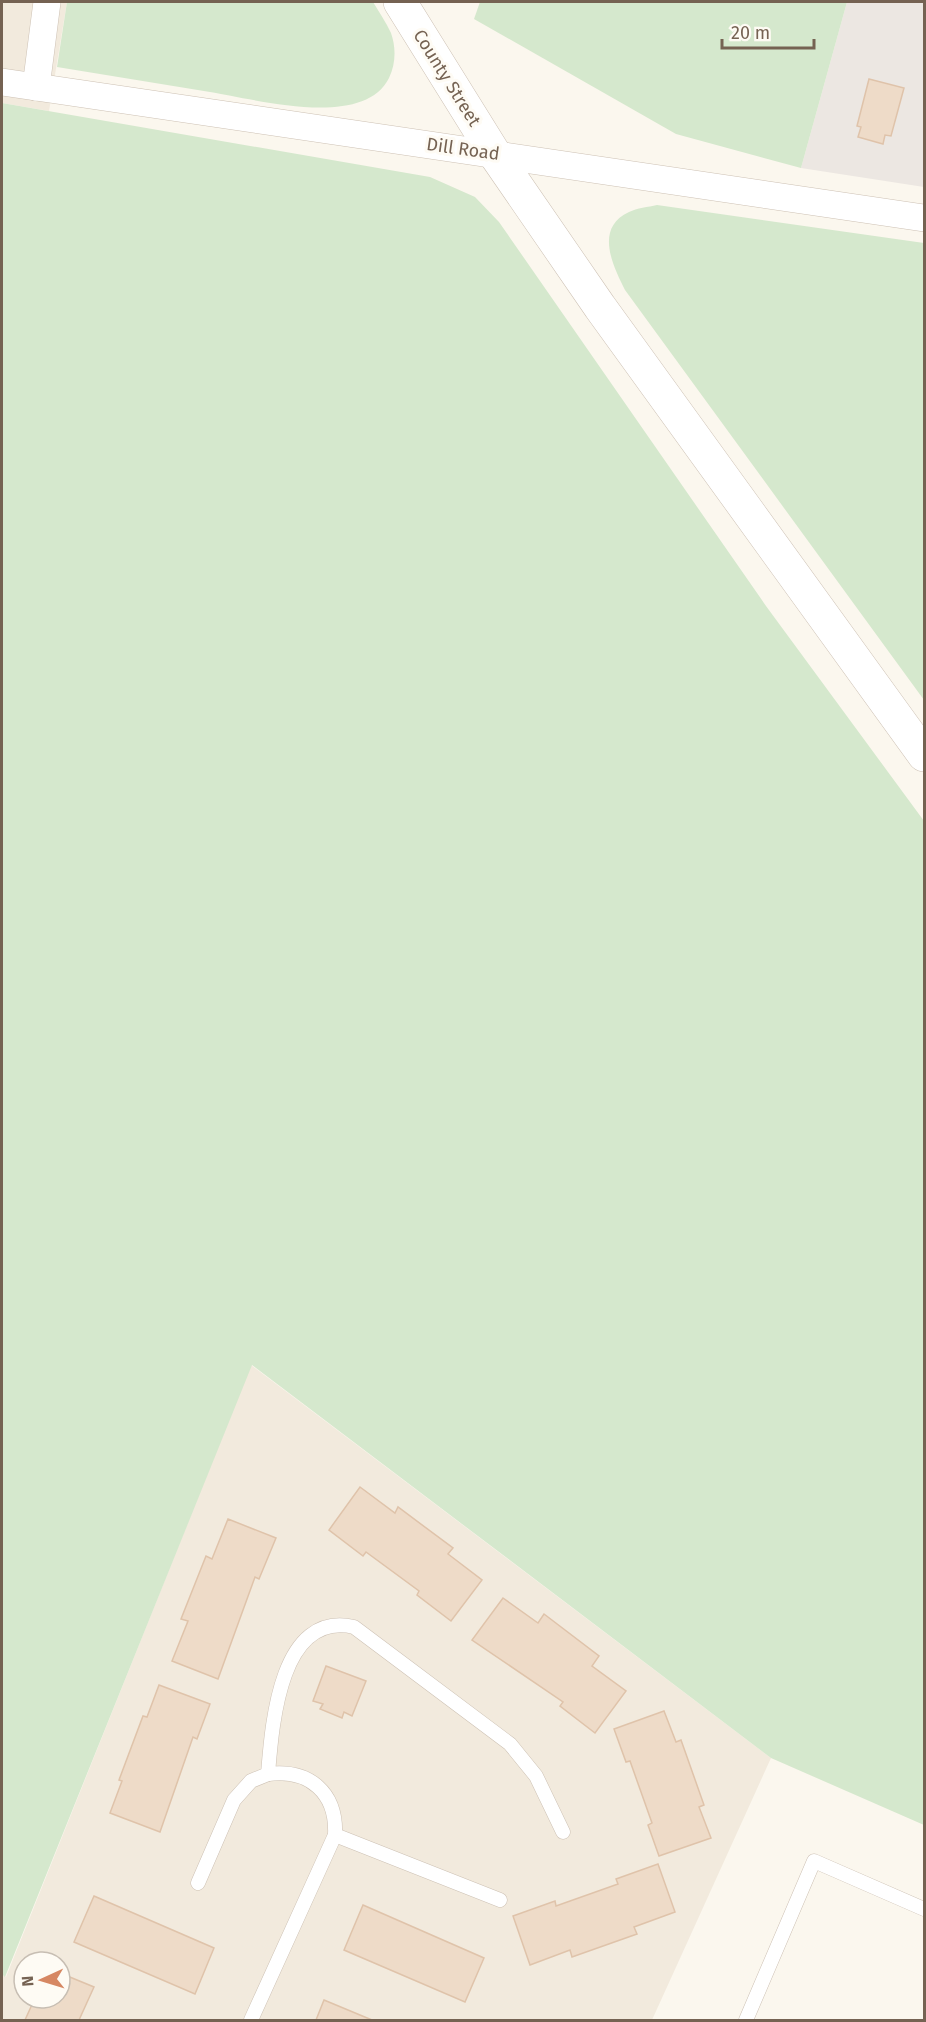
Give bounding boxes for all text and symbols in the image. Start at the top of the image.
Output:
scale bar [722,12,814,50]
text: 20 m [731,22,770,44]
street label: County Street [408,25,486,131]
street label: Dill Road [425,133,501,165]
north arrow [12,1950,72,2010]
text: N [18,1975,37,1987]

